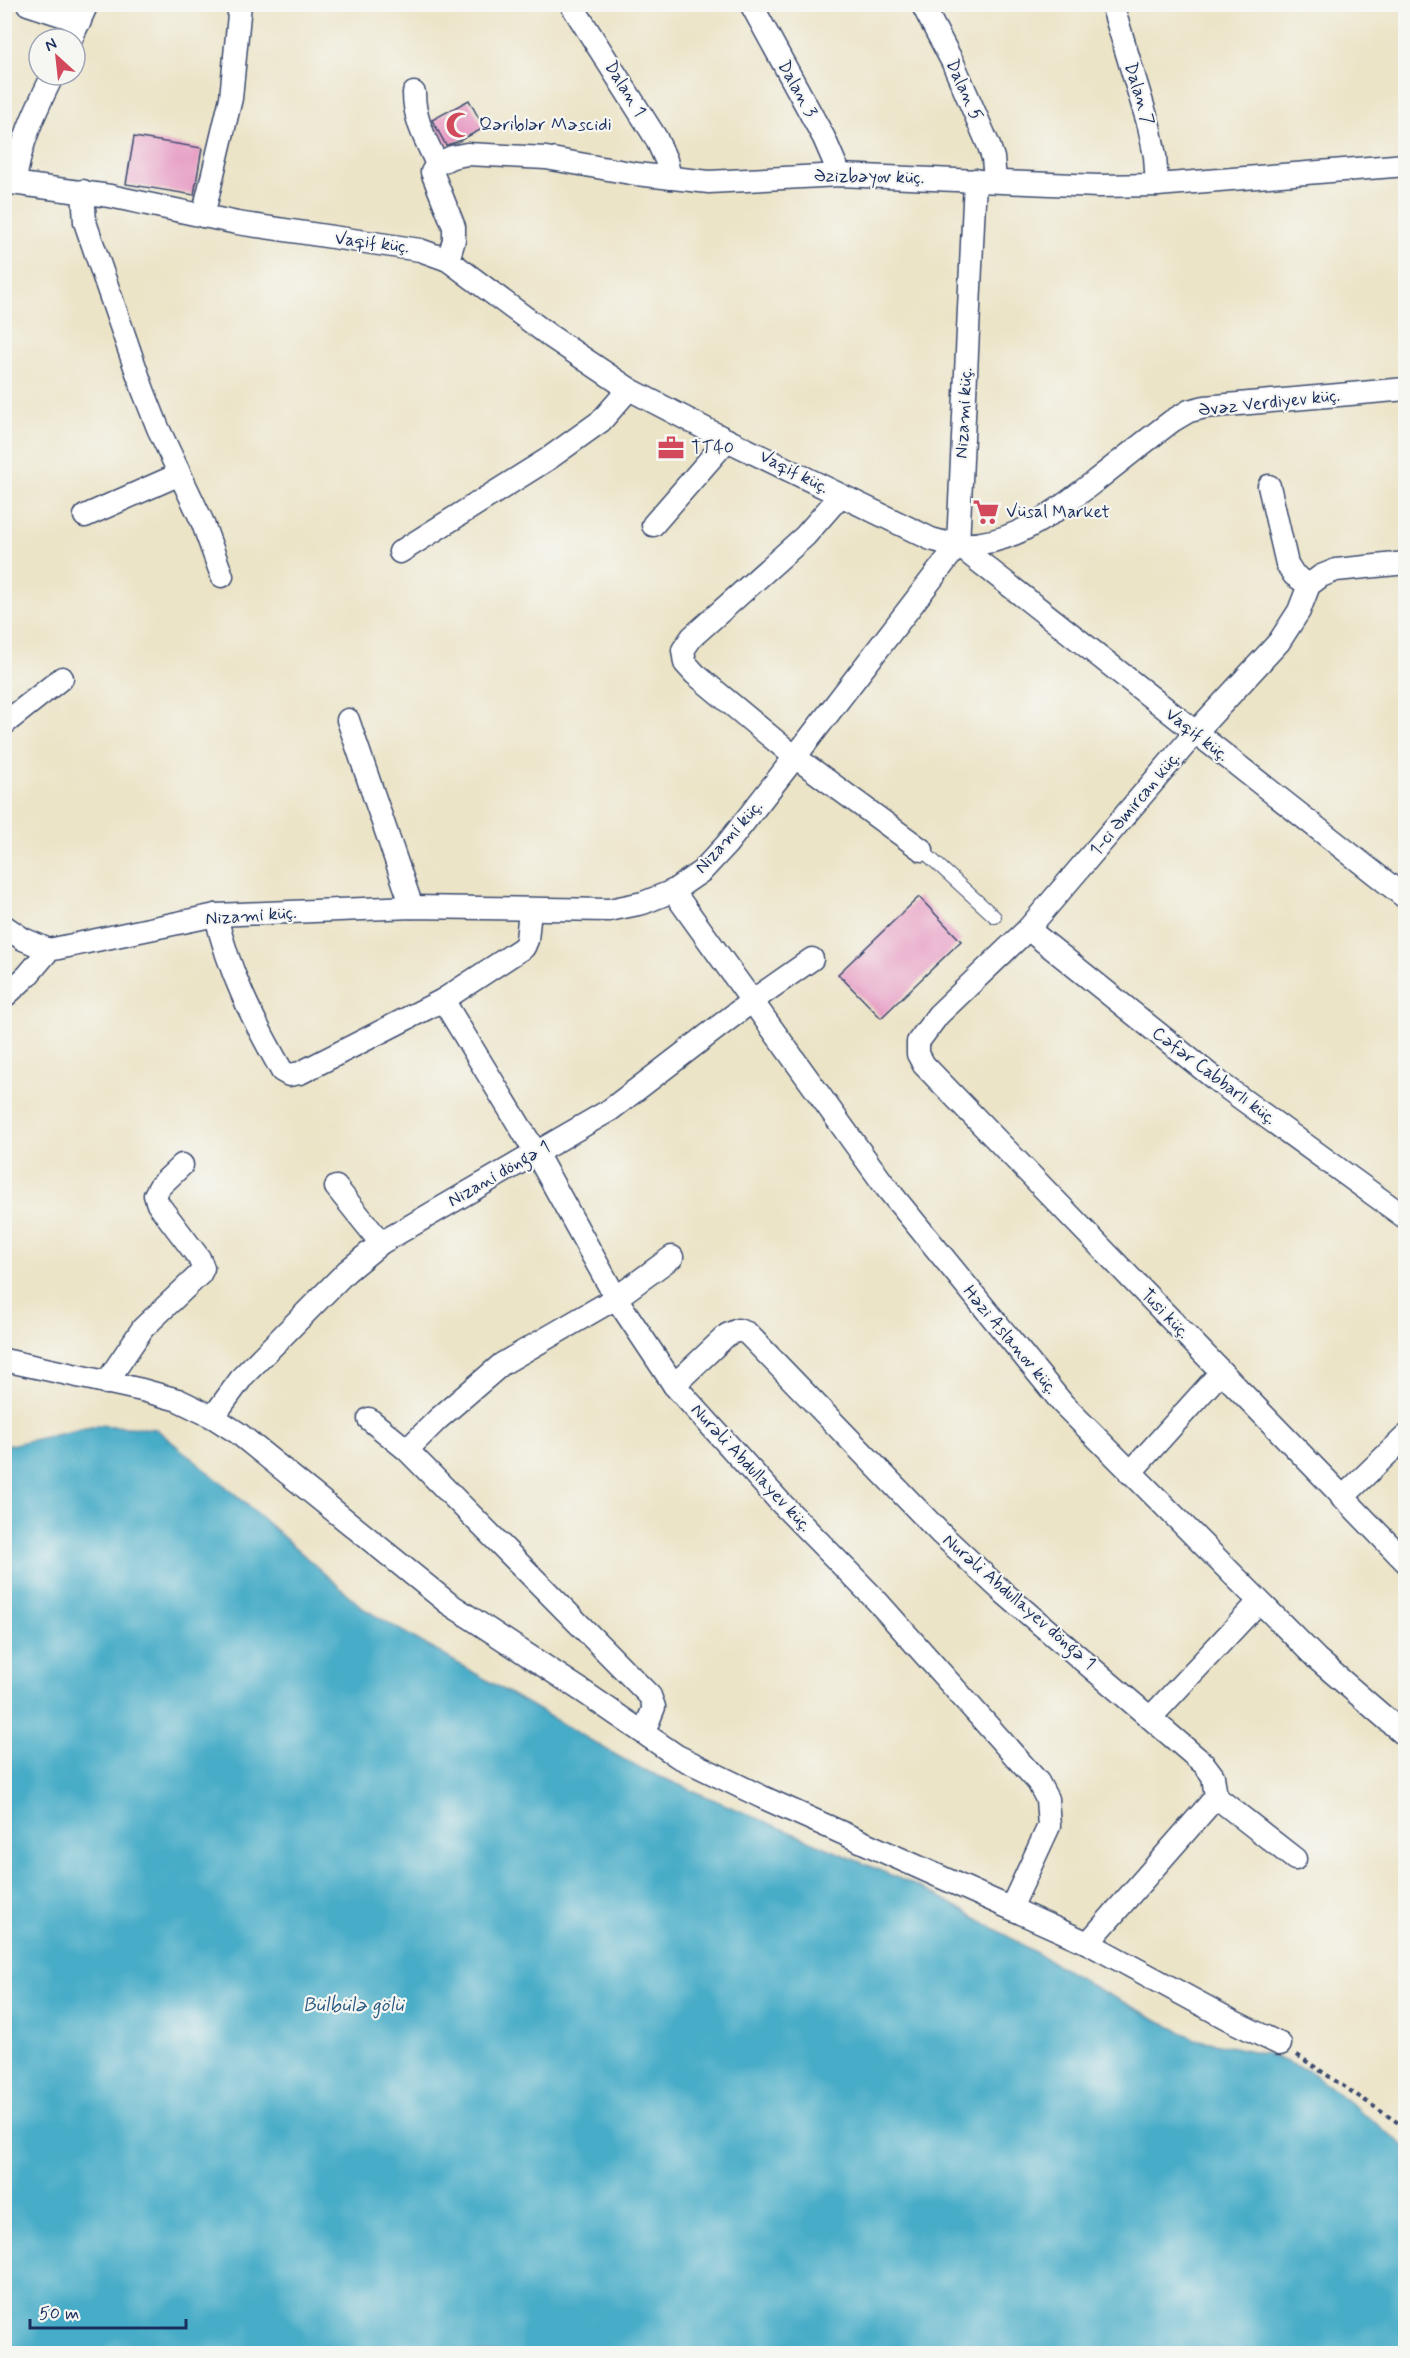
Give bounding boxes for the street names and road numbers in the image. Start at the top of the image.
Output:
street label: Dalan 1 [598,56,652,122]
street label: Dalan 3 [772,56,822,122]
street label: Dalan 5 [940,56,988,125]
street label: Dalan 7 [1118,60,1160,128]
street label: Əzizbəyov küç. [814,164,924,190]
street label: Vaqif küç. [333,227,411,259]
street label: Nizami küç. [950,367,978,459]
street label: Əvəz Verdiyev küç. [1197,384,1341,422]
street label: Vaqif küç. [755,444,833,500]
street label: Vaqif küç. [1160,703,1234,767]
street label: 1-ci Əmircan küç. [1084,747,1186,861]
street label: Nizami küç. [690,795,768,879]
street label: Nizami küç. [205,901,297,931]
street label: Cəfər Cabbarlı küç. [1147,1021,1281,1131]
street label: Nizani döngə 1 [444,1135,555,1215]
street label: Həzi Aslanov küç. [957,1280,1063,1400]
street label: Tusi küç. [1135,1284,1195,1344]
street label: Nurəli Abdullayev küç. [685,1399,817,1537]
street label: Nurəli Abdullayev döngə 1 [936,1529,1101,1677]

